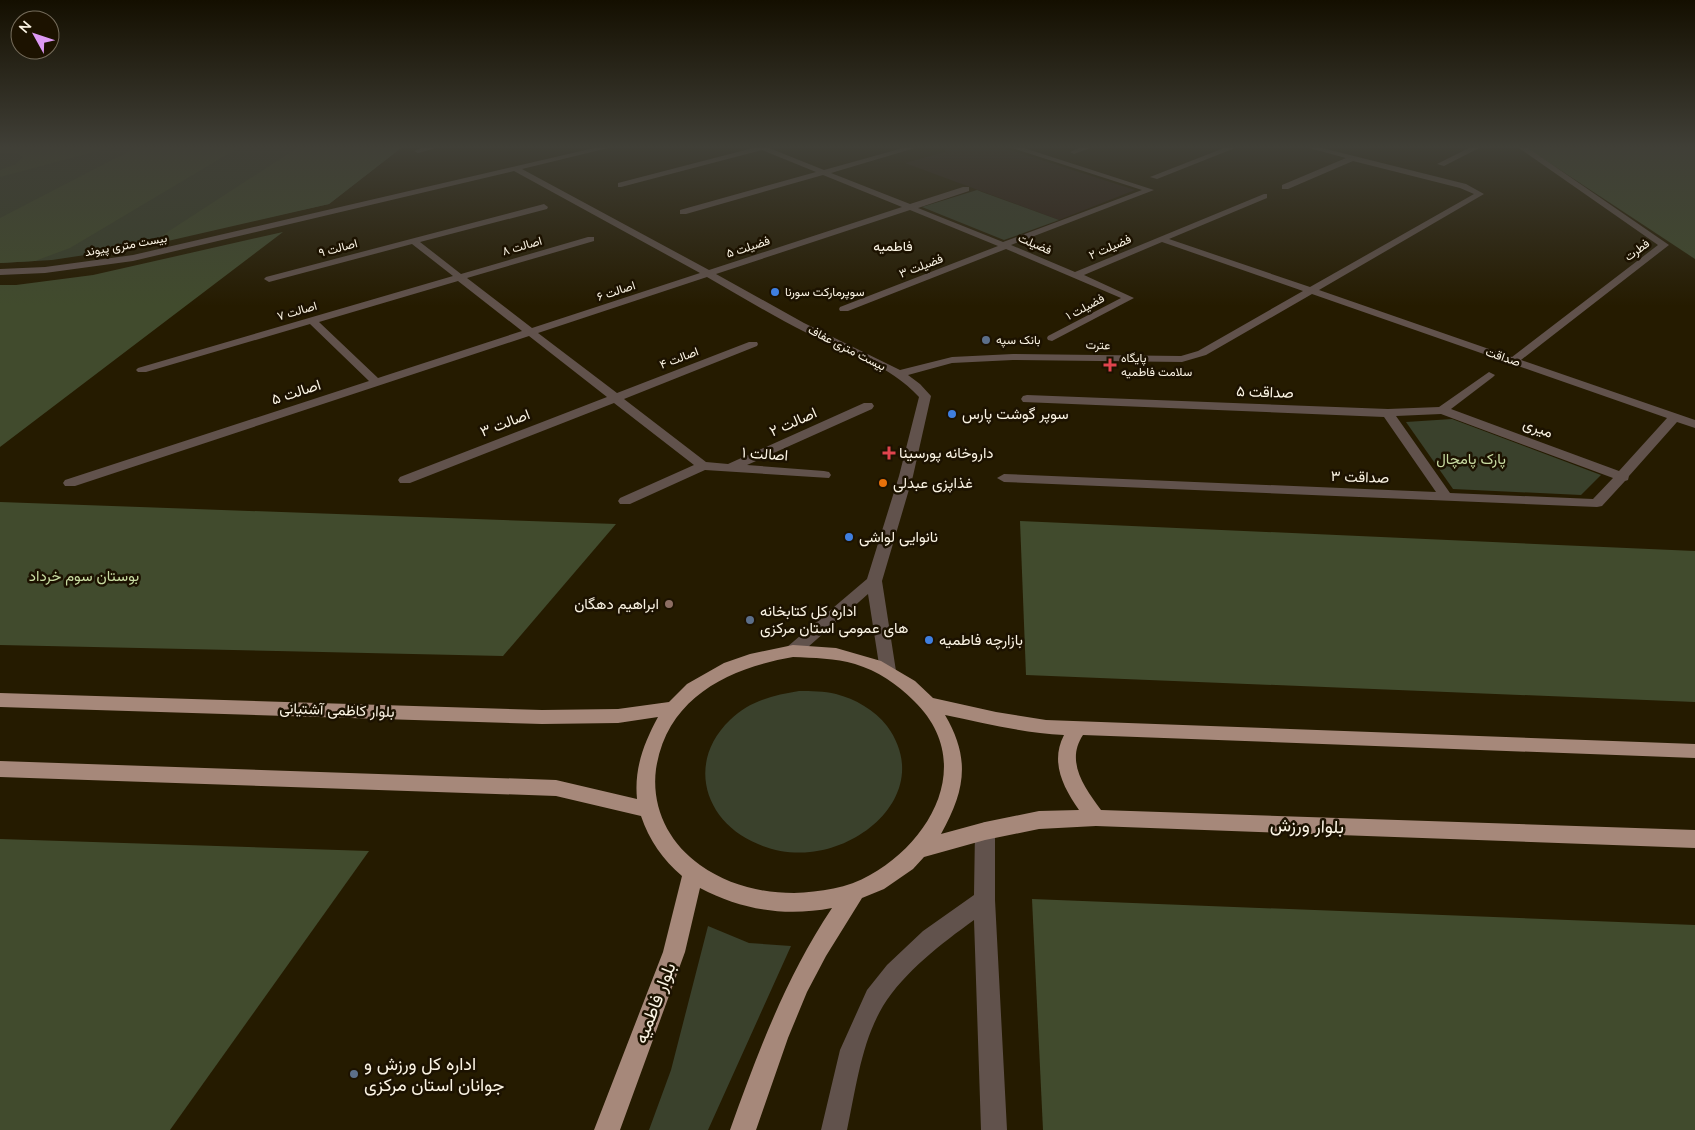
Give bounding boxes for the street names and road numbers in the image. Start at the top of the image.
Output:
street label: بیست متری پیوند [83,230,169,260]
street label: فضیلت [1016,230,1054,257]
street label: فضیلت ۲ [1086,231,1133,262]
street label: فضیلت ۵ [724,232,772,261]
street label: اصالت ۸ [500,233,544,258]
street label: اصالت ۹ [317,235,359,260]
street label: فطرت [1621,235,1653,265]
street label: فضیلت ۳ [897,250,945,281]
street label: اصالت ۶ [595,277,637,304]
street label: فضیلت ۱ [1063,290,1107,323]
street label: اصالت ۷ [275,298,319,323]
street label: بیست متری عفاف [805,322,889,374]
street label: عترت [1085,337,1111,353]
street label: اصالت ۴ [657,343,700,372]
street label: صداقت [1484,344,1523,369]
street label: اصالت ۵ [269,375,323,408]
street label: صداقت ۵ [1236,381,1294,402]
street label: اصالت ۲ [766,403,819,440]
street label: اصالت ۳ [477,404,533,441]
street label: میری [1520,413,1556,443]
street label: اصالت ۱ [741,442,789,465]
street label: صداقت ۳ [1330,466,1390,487]
street label: بلوار کاظمی آشتیانی [279,698,395,722]
street label: بلوار ورزش [1270,813,1344,838]
street label: بلوار فاطمیه [629,959,680,1047]

